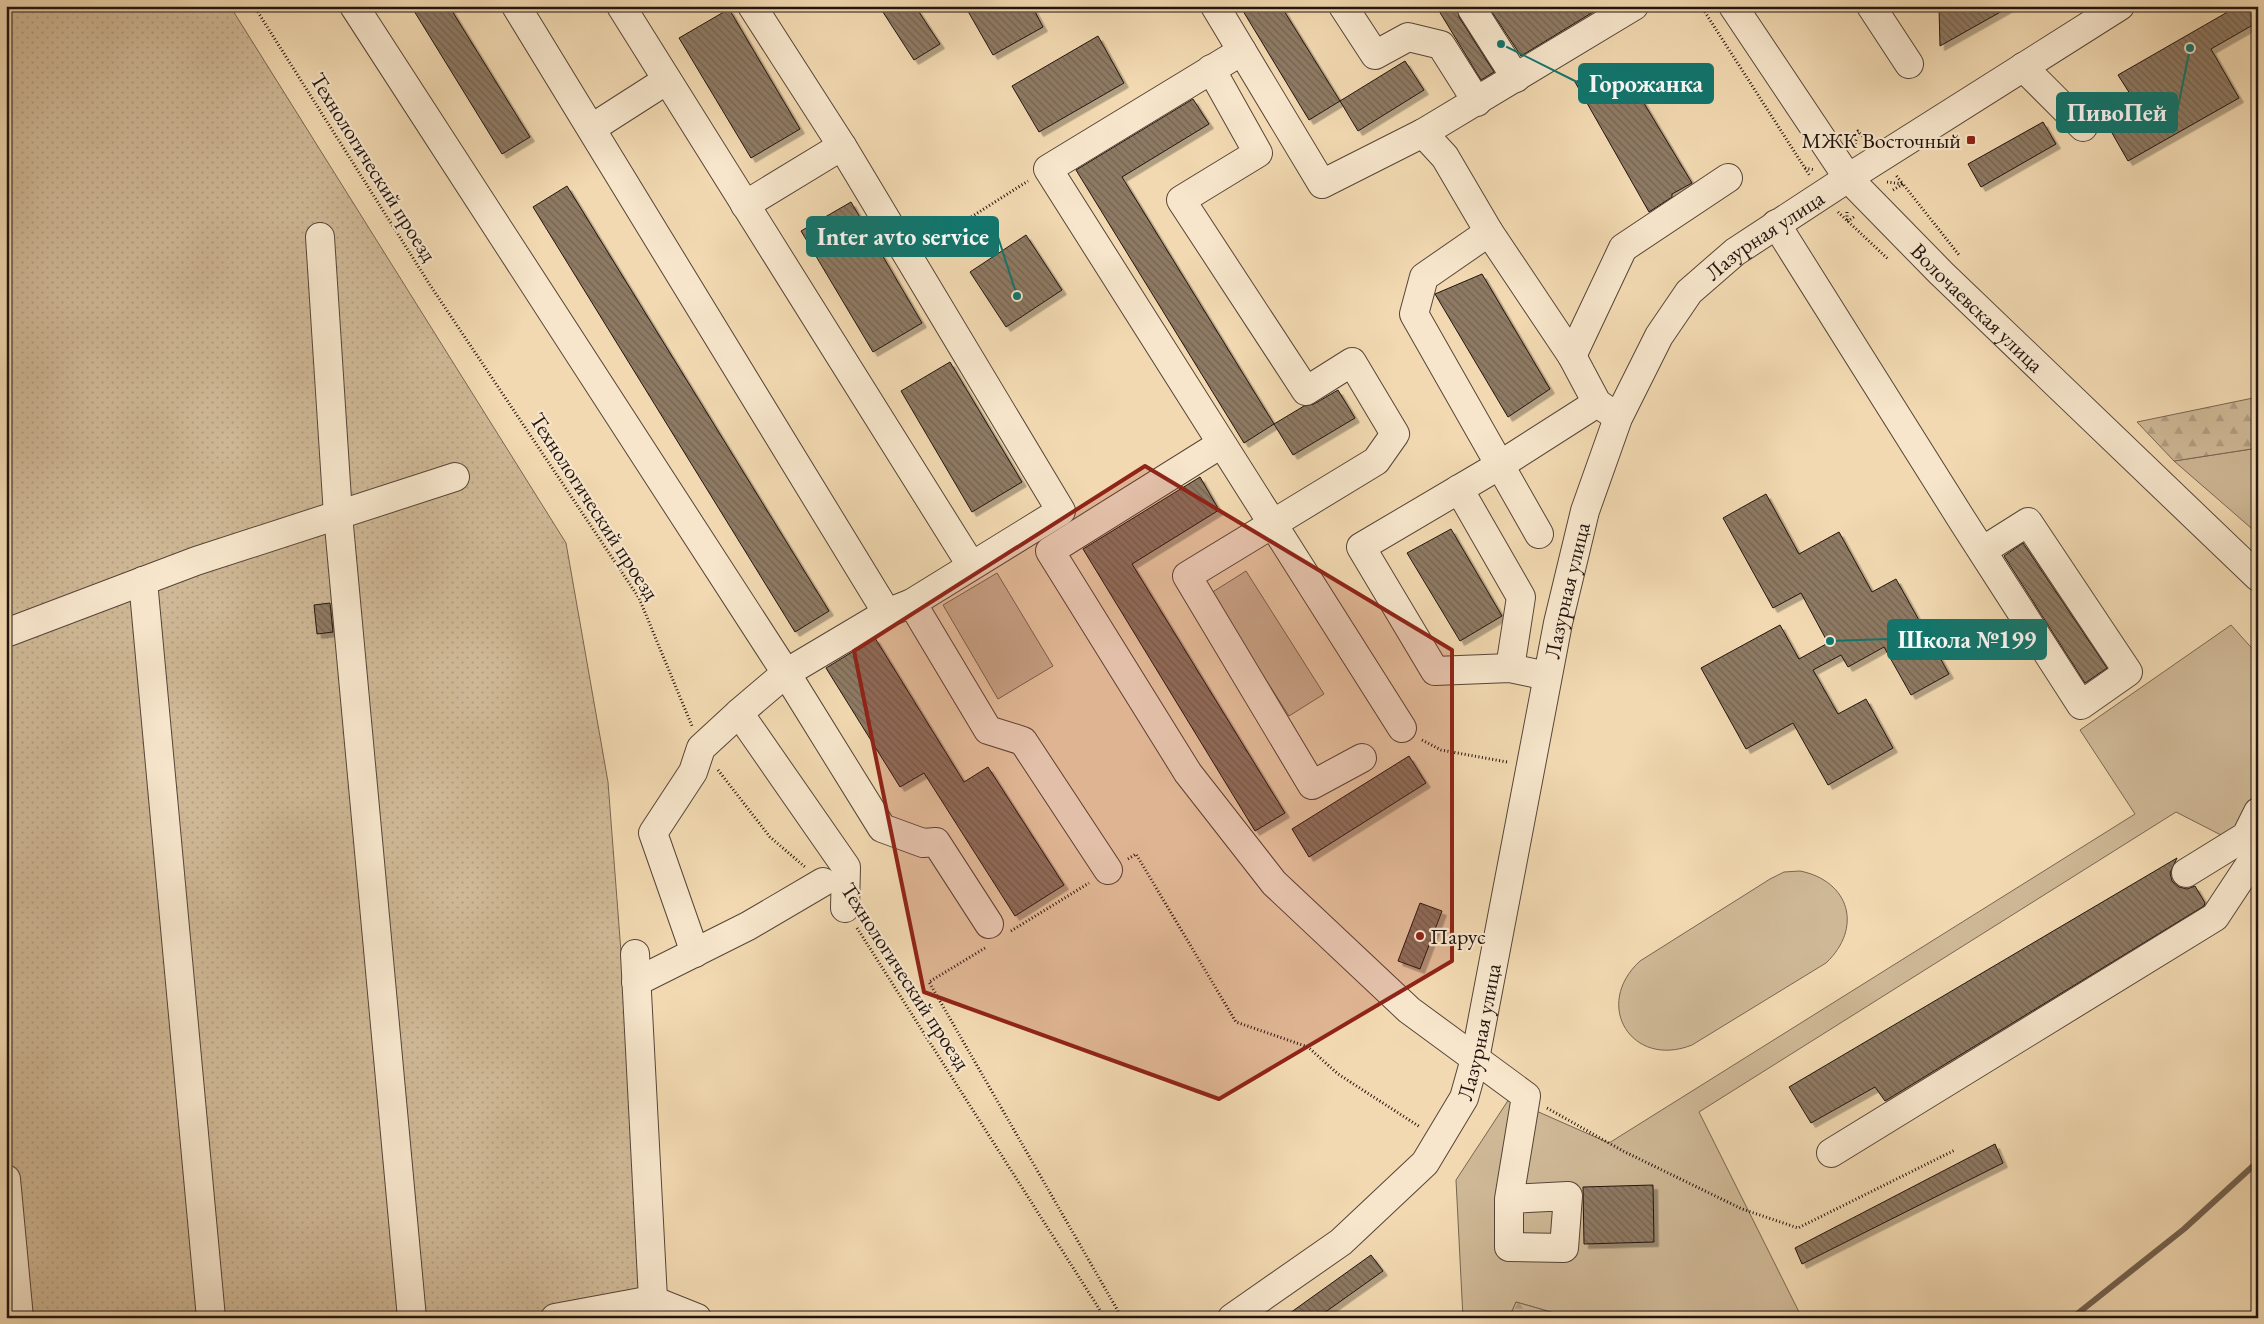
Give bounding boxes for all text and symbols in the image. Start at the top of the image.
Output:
callout: Горожанка [1579,64,1713,103]
street label: Технологический проезд [304,67,444,267]
text: Горожанка [1589,68,1704,99]
callout: ПивоПей [2057,93,2177,132]
text: ПивоПей [2067,97,2167,128]
place label: МЖК Восточный [1802,126,1961,155]
marker: МЖК Восточный [1965,134,1977,146]
street label: Лазурная улица [1699,183,1830,287]
callout: Inter avto service [807,217,998,256]
text: Inter avto service [817,221,989,252]
street label: Волочаевская улица [1904,237,2050,379]
street label: Технологический проезд [523,407,666,606]
street label: Лазурная улица [1538,519,1597,661]
callout: Школа №199 [1888,620,2046,659]
text: Школа №199 [1898,624,2037,655]
street label: Технологический проезд [834,877,977,1076]
place label: Парус [1430,922,1486,951]
marker: Парус [1414,930,1426,942]
street label: Лазурная улица [1450,961,1508,1104]

